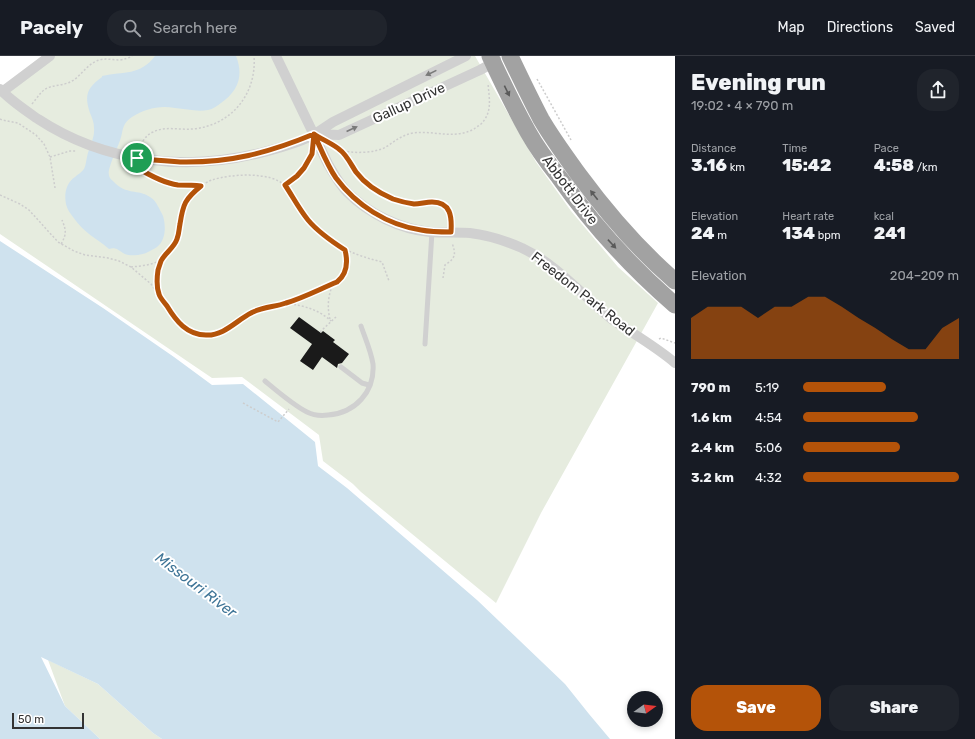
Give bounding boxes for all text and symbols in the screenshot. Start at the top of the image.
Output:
search box [107,10,387,46]
text: Pacely [20,16,83,39]
icon: search [121,17,143,39]
text: Search here [153,19,237,37]
text: Map [778,19,805,36]
text: Directions [827,19,893,36]
text: Saved [915,19,955,36]
text: Evening run [691,69,826,96]
button: share [917,69,959,111]
one-way arrow [426,70,437,76]
street label: Gallup Drive [370,79,448,127]
one-way arrow [504,85,510,97]
text: 19:02 · 4 × 790 m [691,98,793,113]
one-way arrow [346,126,357,132]
pin [120,141,154,175]
text: Distance [691,142,736,155]
text: Time [782,142,807,155]
text: Pace [874,142,899,155]
icon: arrive [126,147,148,169]
street label: Abbott Drive [539,152,602,228]
text: 3.16 [691,155,727,175]
text: 15:42 [782,155,831,175]
text: 4:58 [874,155,914,175]
text: km [727,161,745,174]
text: /km [914,161,938,174]
one-way arrow [589,189,598,200]
text: Elevation [691,210,738,223]
text: Heart rate [782,210,834,223]
text: kcal [874,210,894,223]
text: 24 [691,223,715,243]
text: 134 [782,223,815,243]
text: 241 [874,223,906,243]
text: m [715,229,727,242]
text: bpm [815,229,841,242]
one-way arrow [607,239,617,249]
street label: Freedom Park Road [528,248,638,340]
text: Elevation [691,268,747,283]
text: 204–209 m [890,268,959,283]
text: 790 m [691,380,730,395]
text: 5:19 [755,380,779,395]
text: 1.6 km [691,410,732,425]
text: 4:54 [755,410,782,425]
text: 2.4 km [691,440,734,455]
text: 5:06 [755,440,782,455]
text: 3.2 km [691,470,734,485]
text: 4:32 [755,470,782,485]
water label: Missouri River [152,549,241,622]
button: Save [691,685,821,731]
button: Share [829,685,959,731]
north arrow [627,691,663,727]
map controls [627,691,663,727]
scale bar [12,711,84,730]
text: 50 m [18,713,44,726]

